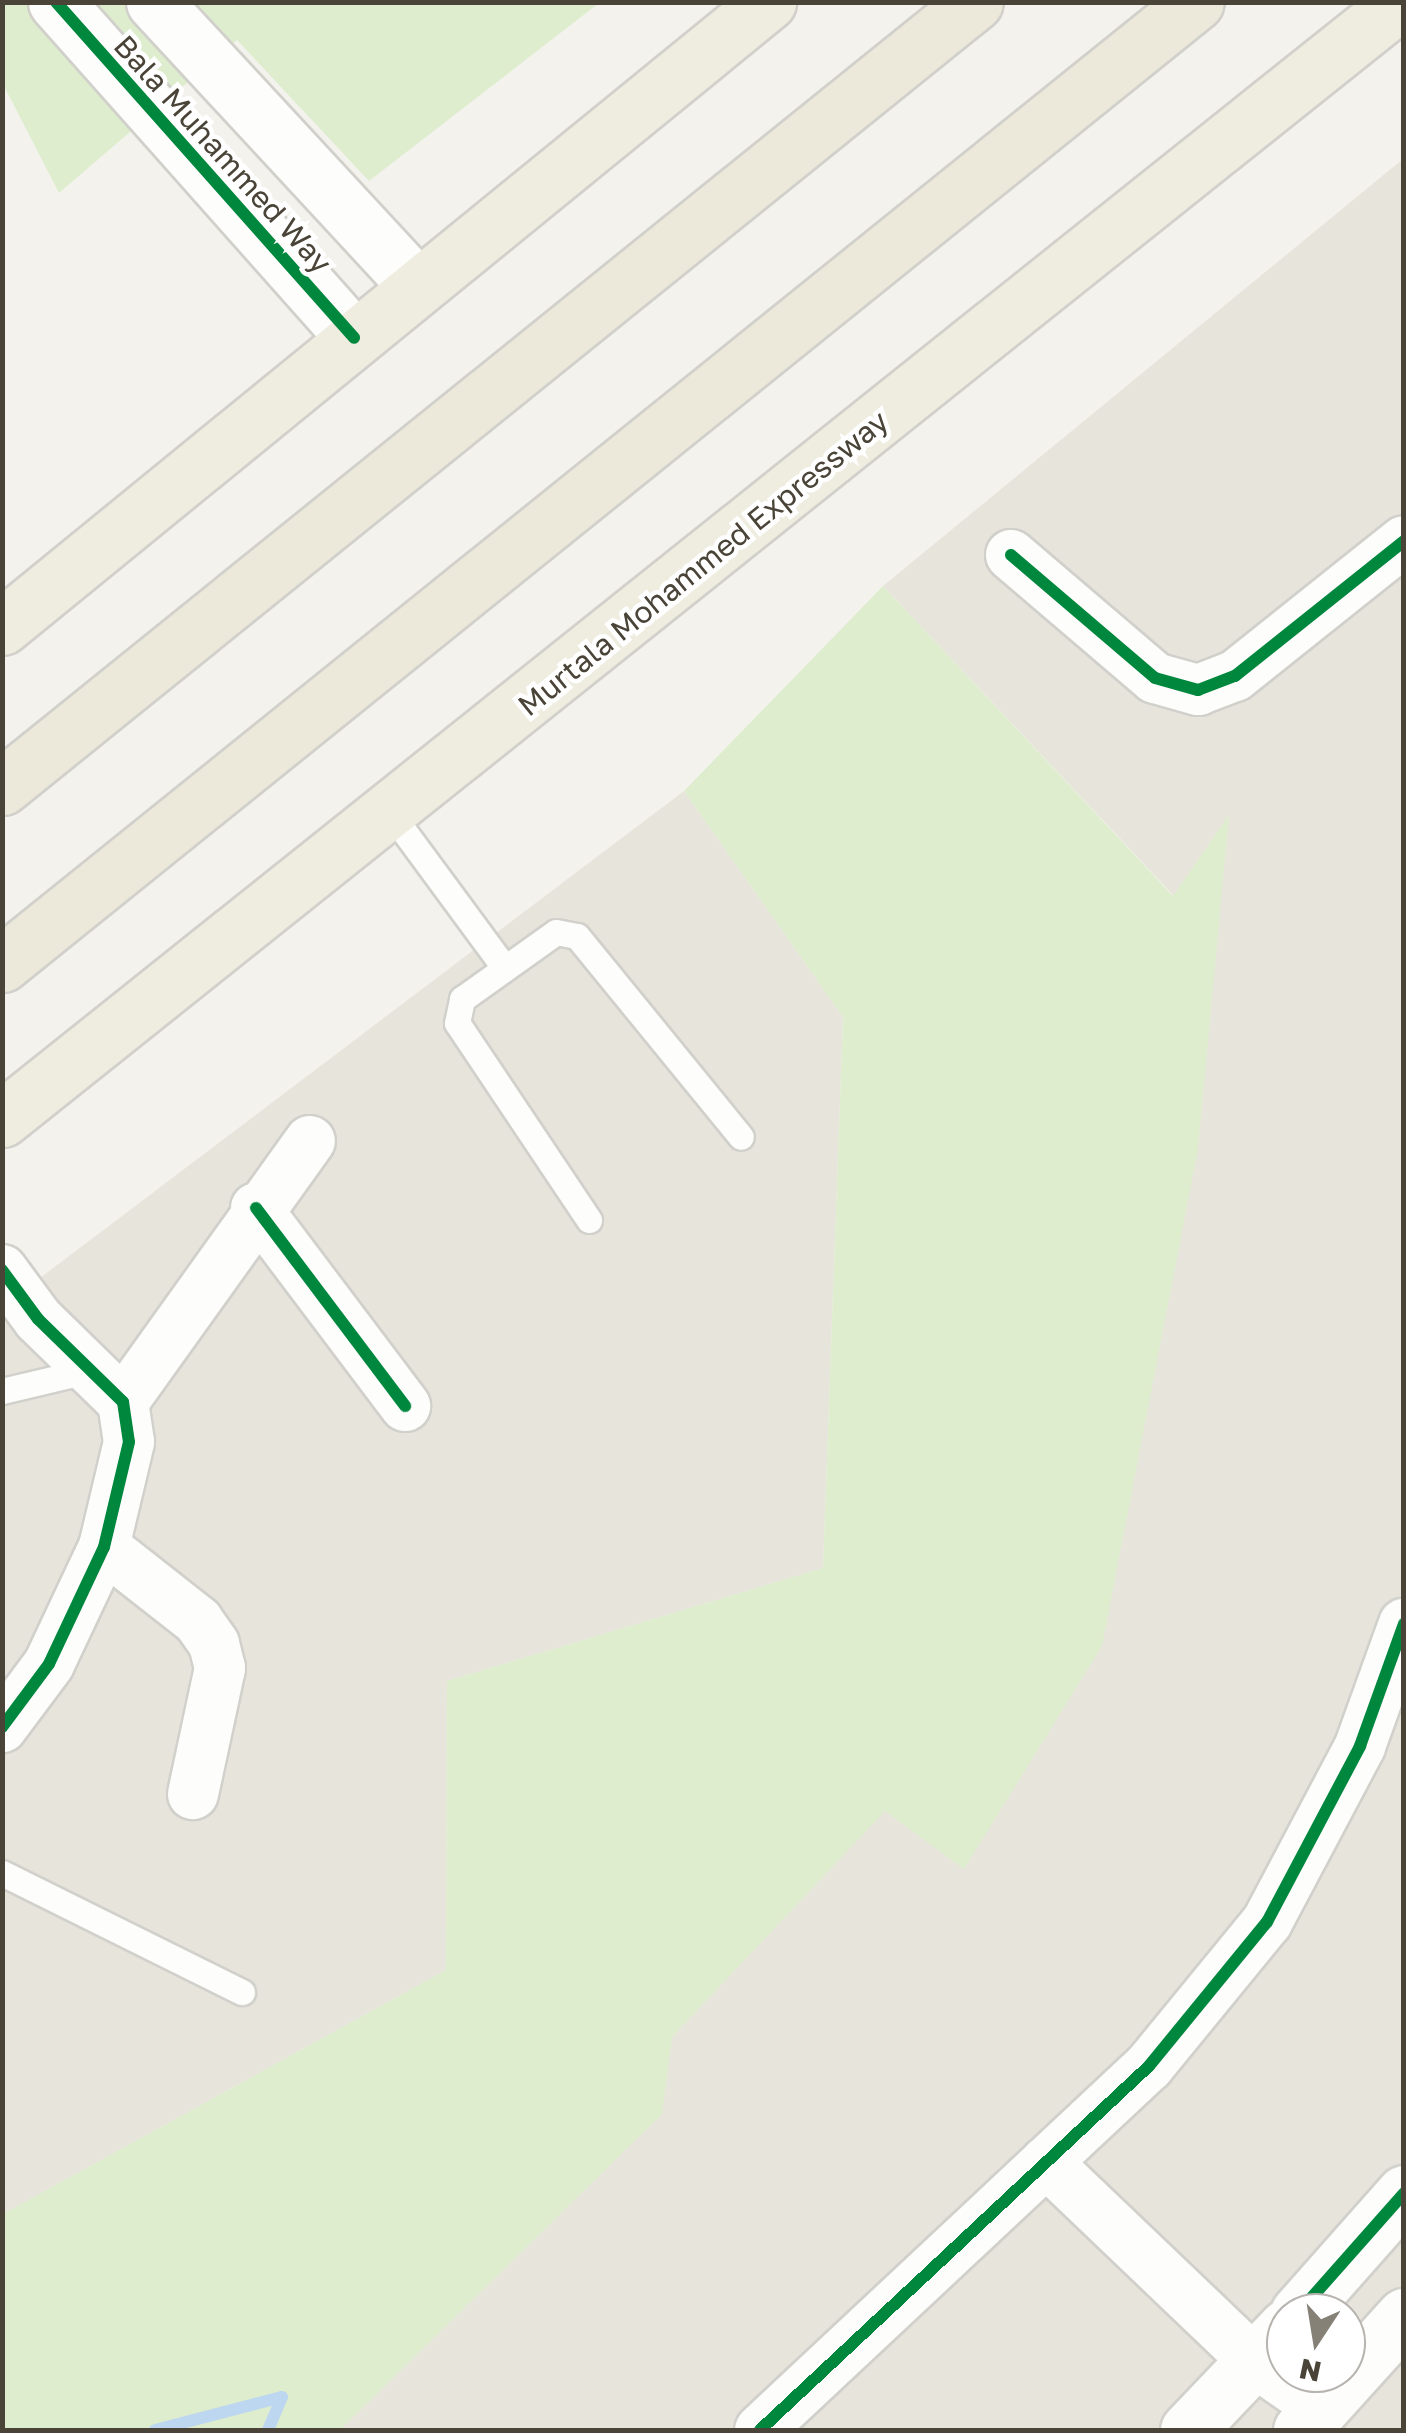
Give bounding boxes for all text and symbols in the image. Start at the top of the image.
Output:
street label: Bala Muhammed Way [107,28,339,280]
street label: Murtala Mohammed Expressway [511,403,895,723]
north arrow [1266,2293,1366,2393]
text: N [1296,2353,1324,2389]

